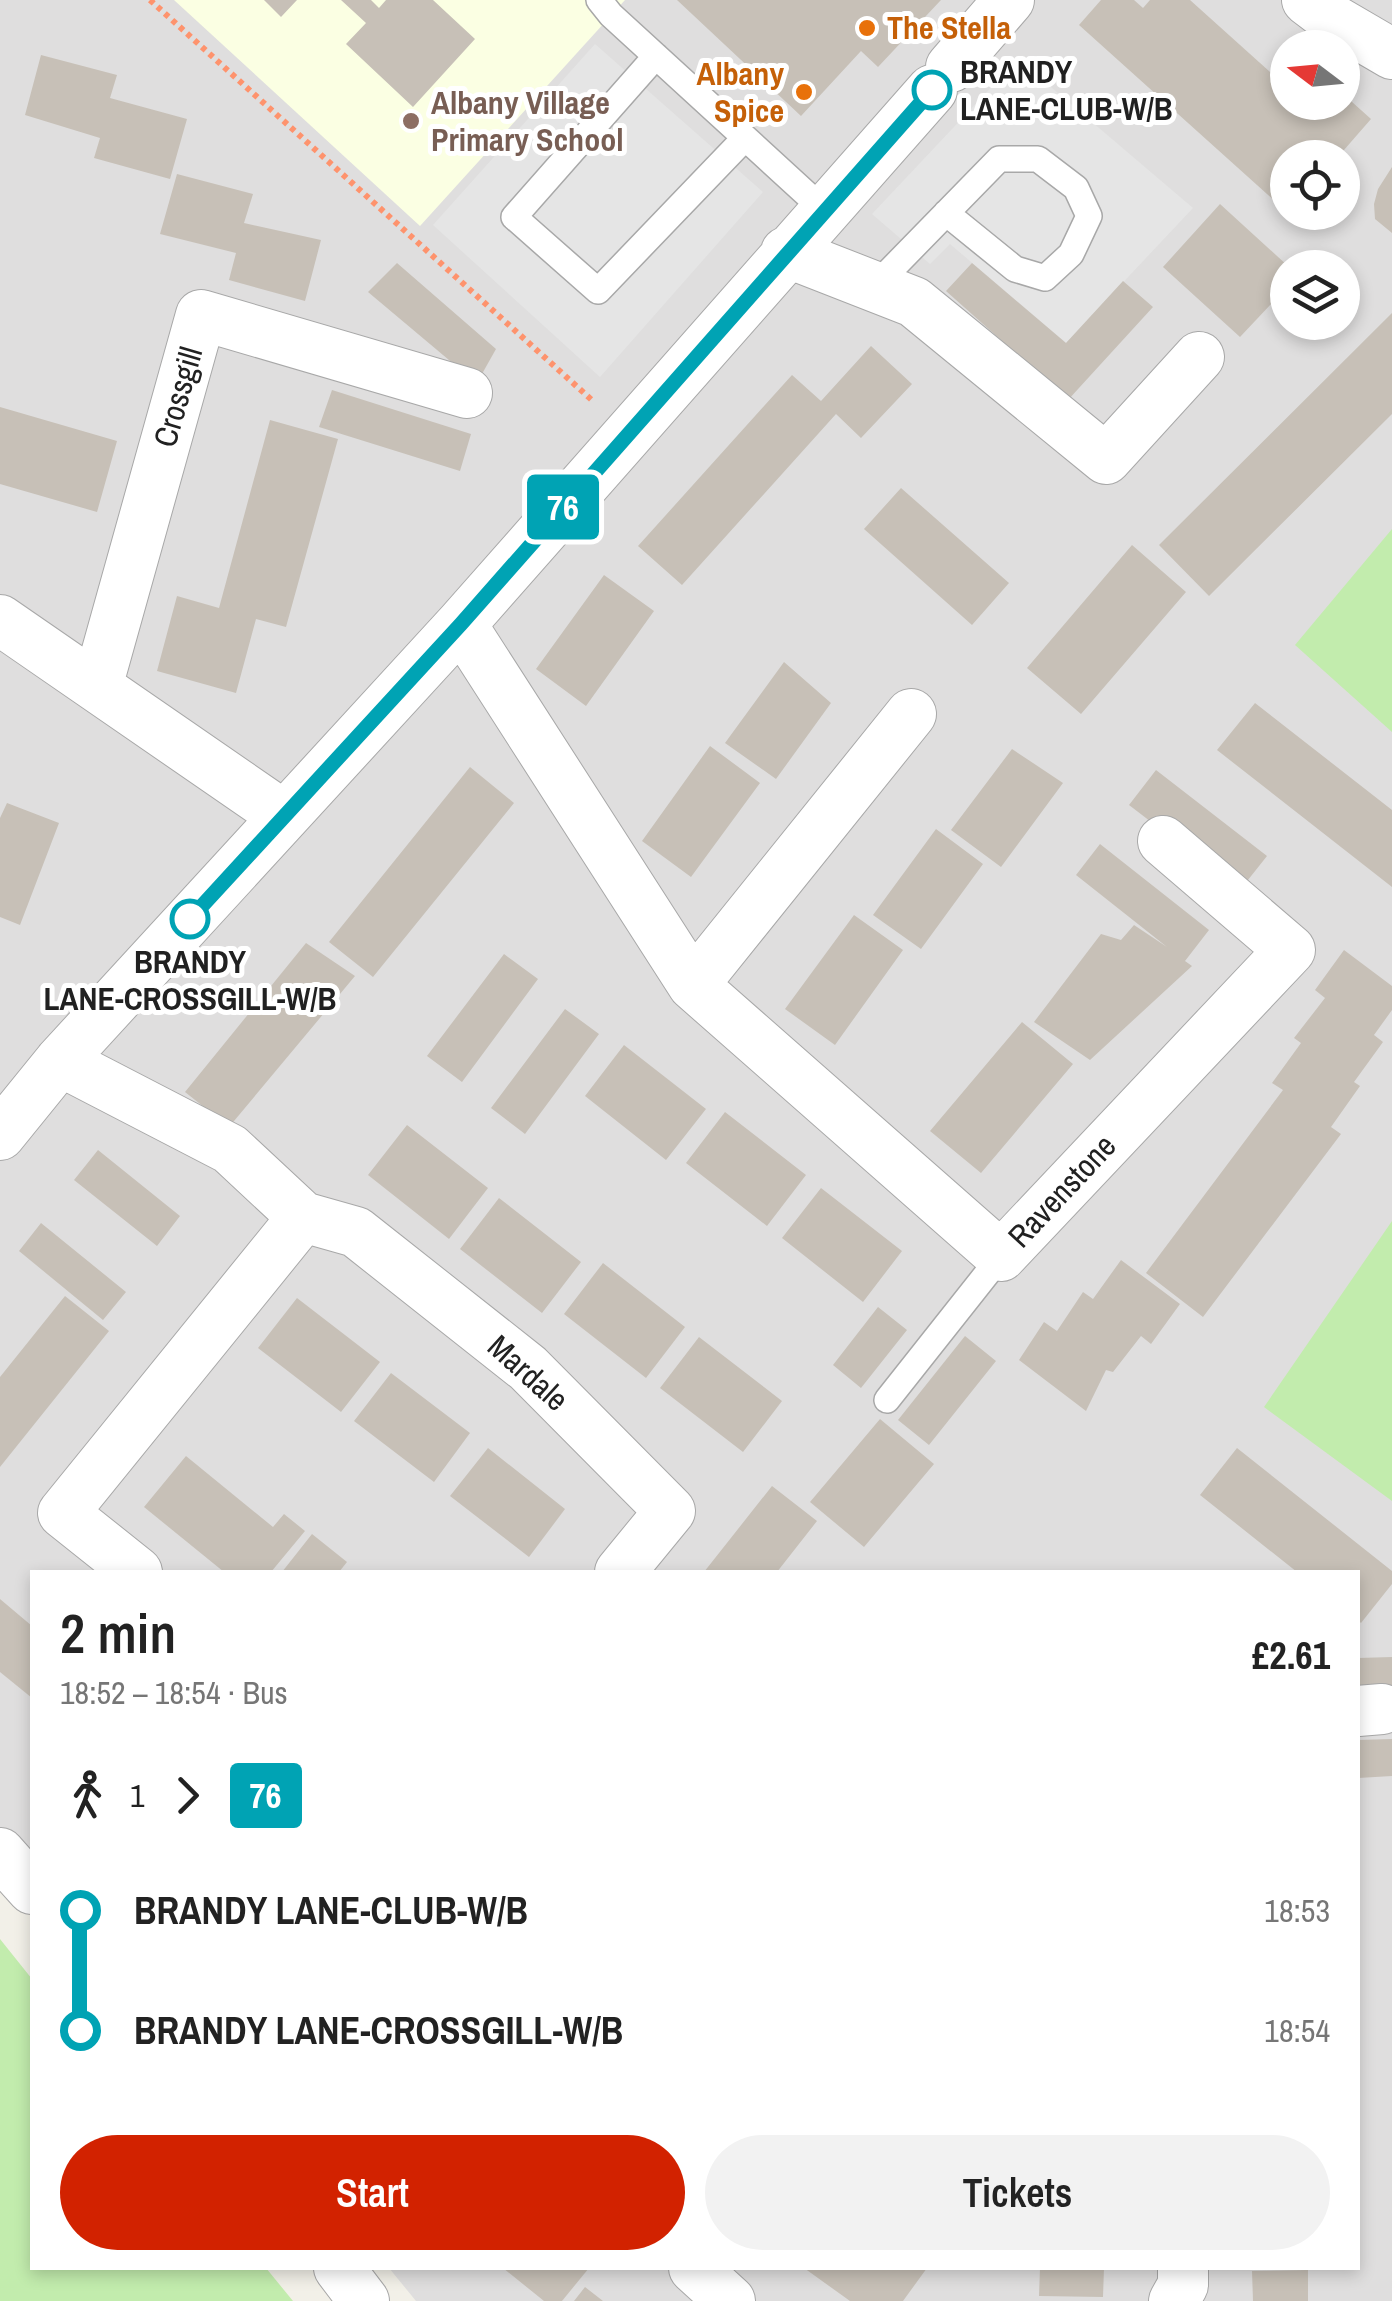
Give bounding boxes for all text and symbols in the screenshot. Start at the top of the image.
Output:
place label: The Stella [887,6,1011,49]
marker: The Stella [856,17,878,39]
north arrow [1270,30,1360,120]
map controls [1270,30,1360,340]
place label: BRANDY LANE-CLUB-W/B [960,50,1173,130]
place label: Albany Spice [697,52,784,132]
marker: BRANDY LANE-CLUB-W/B [913,71,951,109]
place label: Albany Village Primary School [431,81,624,161]
marker: Albany Spice [793,81,815,103]
marker: Albany Village Primary School [400,110,422,132]
button: locate [1270,140,1360,230]
button: layers [1270,250,1360,340]
street label: Crossgill [143,342,212,452]
line badge: 76 [518,474,608,540]
text: 76 [547,484,579,531]
marker: BRANDY LANE-CROSSGILL-W/B [171,900,209,938]
place label: BRANDY LANE-CROSSGILL-W/B [44,940,337,1020]
street label: Ravenstone [998,1125,1125,1257]
street label: Mardale [479,1325,578,1420]
text: 2 min [60,1596,176,1670]
text: £2.61 [1252,1630,1330,1681]
text: 18:52 – 18:54 · Bus [60,1671,288,1714]
icon: walk [60,1768,115,1823]
icon: forward [160,1768,215,1823]
text: 76 [250,1772,282,1819]
text: 1 [130,1774,145,1817]
text: BRANDY LANE-CLUB-W/B [134,1885,528,1936]
text: 18:53 [1264,1889,1330,1932]
text: BRANDY LANE-CROSSGILL-W/B [134,2005,623,2056]
text: 18:54 [1264,2009,1330,2052]
button: Start [60,2135,685,2250]
button: Tickets [705,2135,1330,2250]

